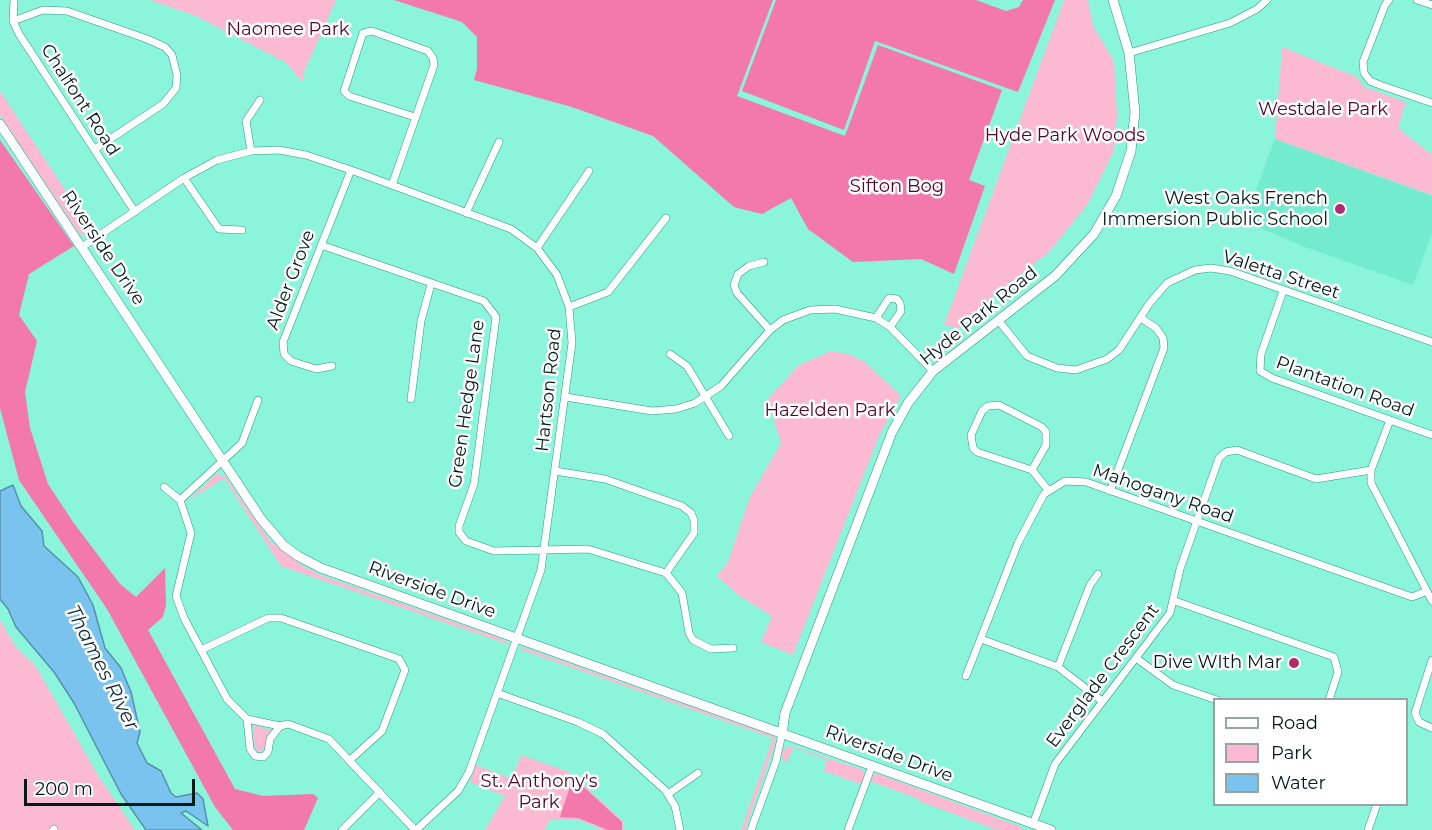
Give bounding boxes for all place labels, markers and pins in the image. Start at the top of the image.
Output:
place label: West Oaks French Immersion Public School [1102,188,1328,230]
marker: West Oaks French Immersion Public School [1333,202,1347,216]
place label: Dive WIth Mar [1153,652,1282,674]
marker: Dive WIth Mar [1287,656,1301,670]

